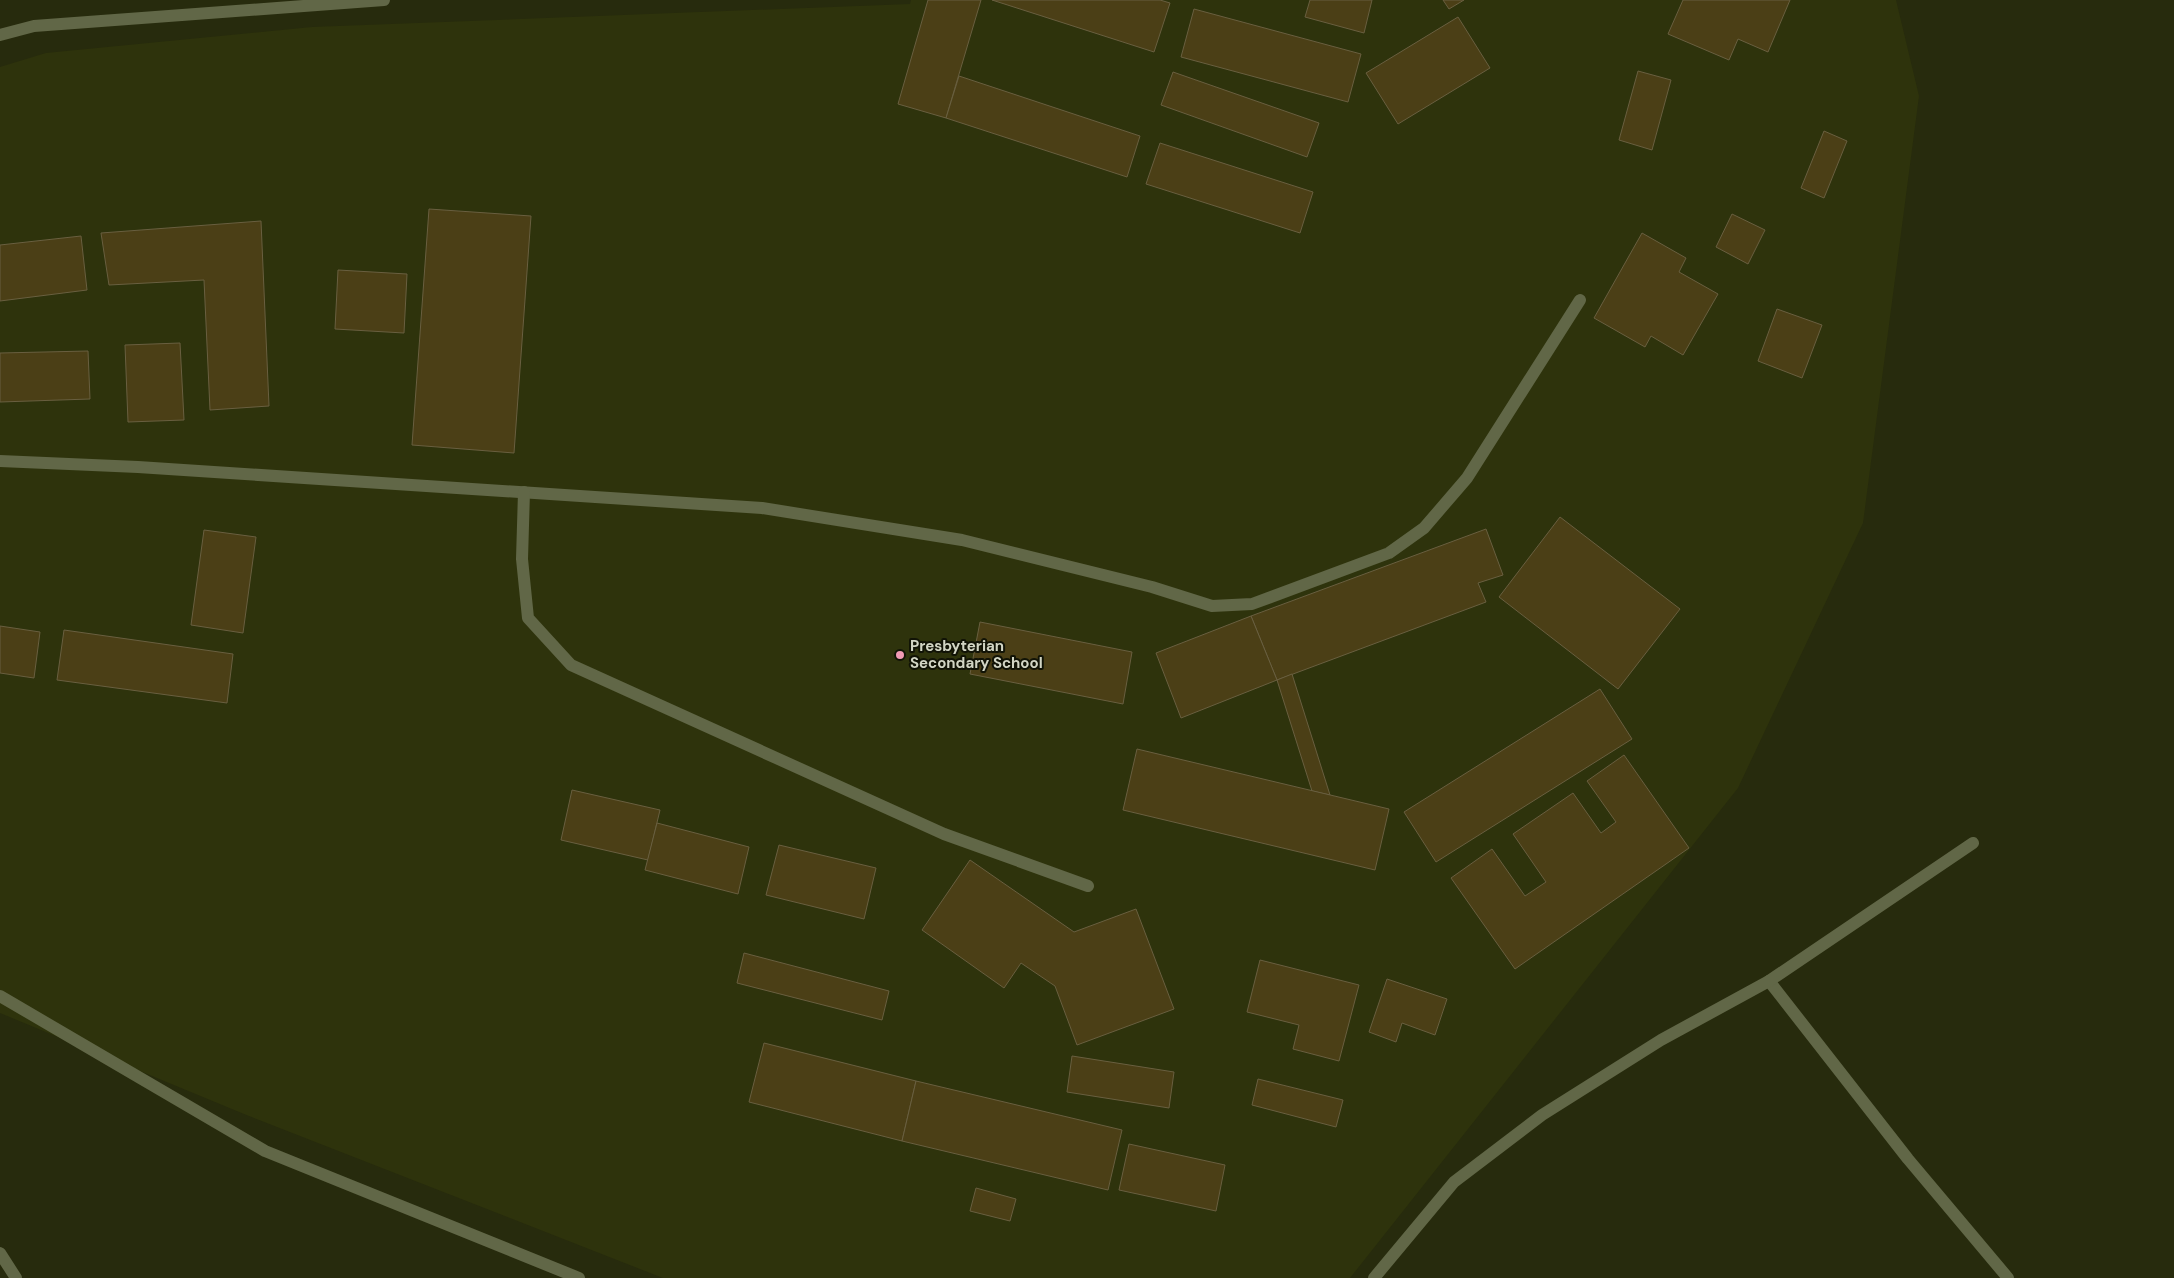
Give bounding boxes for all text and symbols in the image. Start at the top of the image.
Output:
place label: Presbyterian Secondary School [910,636,1043,673]
marker: Presbyterian Secondary School [894,649,906,661]

